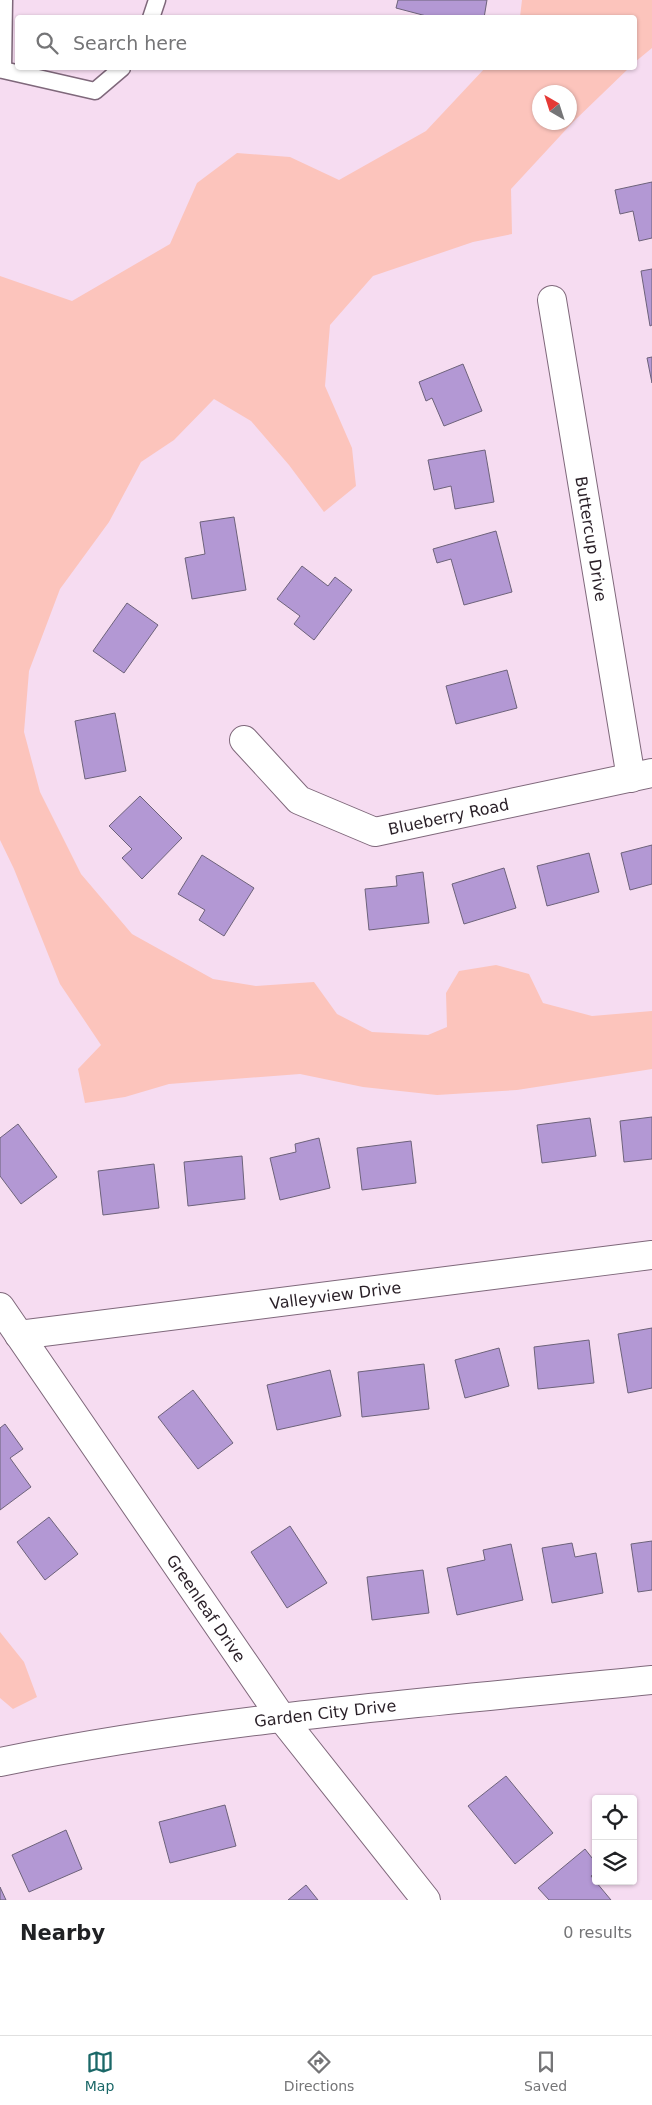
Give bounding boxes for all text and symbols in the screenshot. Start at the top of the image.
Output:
search box [15,15,637,70]
icon: search [33,29,61,57]
text: Search here [73,32,187,54]
north arrow [532,85,577,130]
street label: Buttercup Drive [572,475,611,603]
street label: Blueberry Road [386,794,511,838]
street label: Valleyview Drive [269,1277,402,1313]
street label: Greenleaf Drive [163,1551,250,1665]
street label: Garden City Drive [253,1696,397,1731]
map controls [592,1795,637,1885]
button: locate [592,1795,637,1840]
button: layers [592,1840,637,1885]
text: Nearby [20,1921,105,1945]
text: 0 results [563,1923,632,1942]
tab: Map [85,2048,114,2094]
tab: Directions [284,2048,354,2094]
tab: Saved [524,2048,567,2094]

